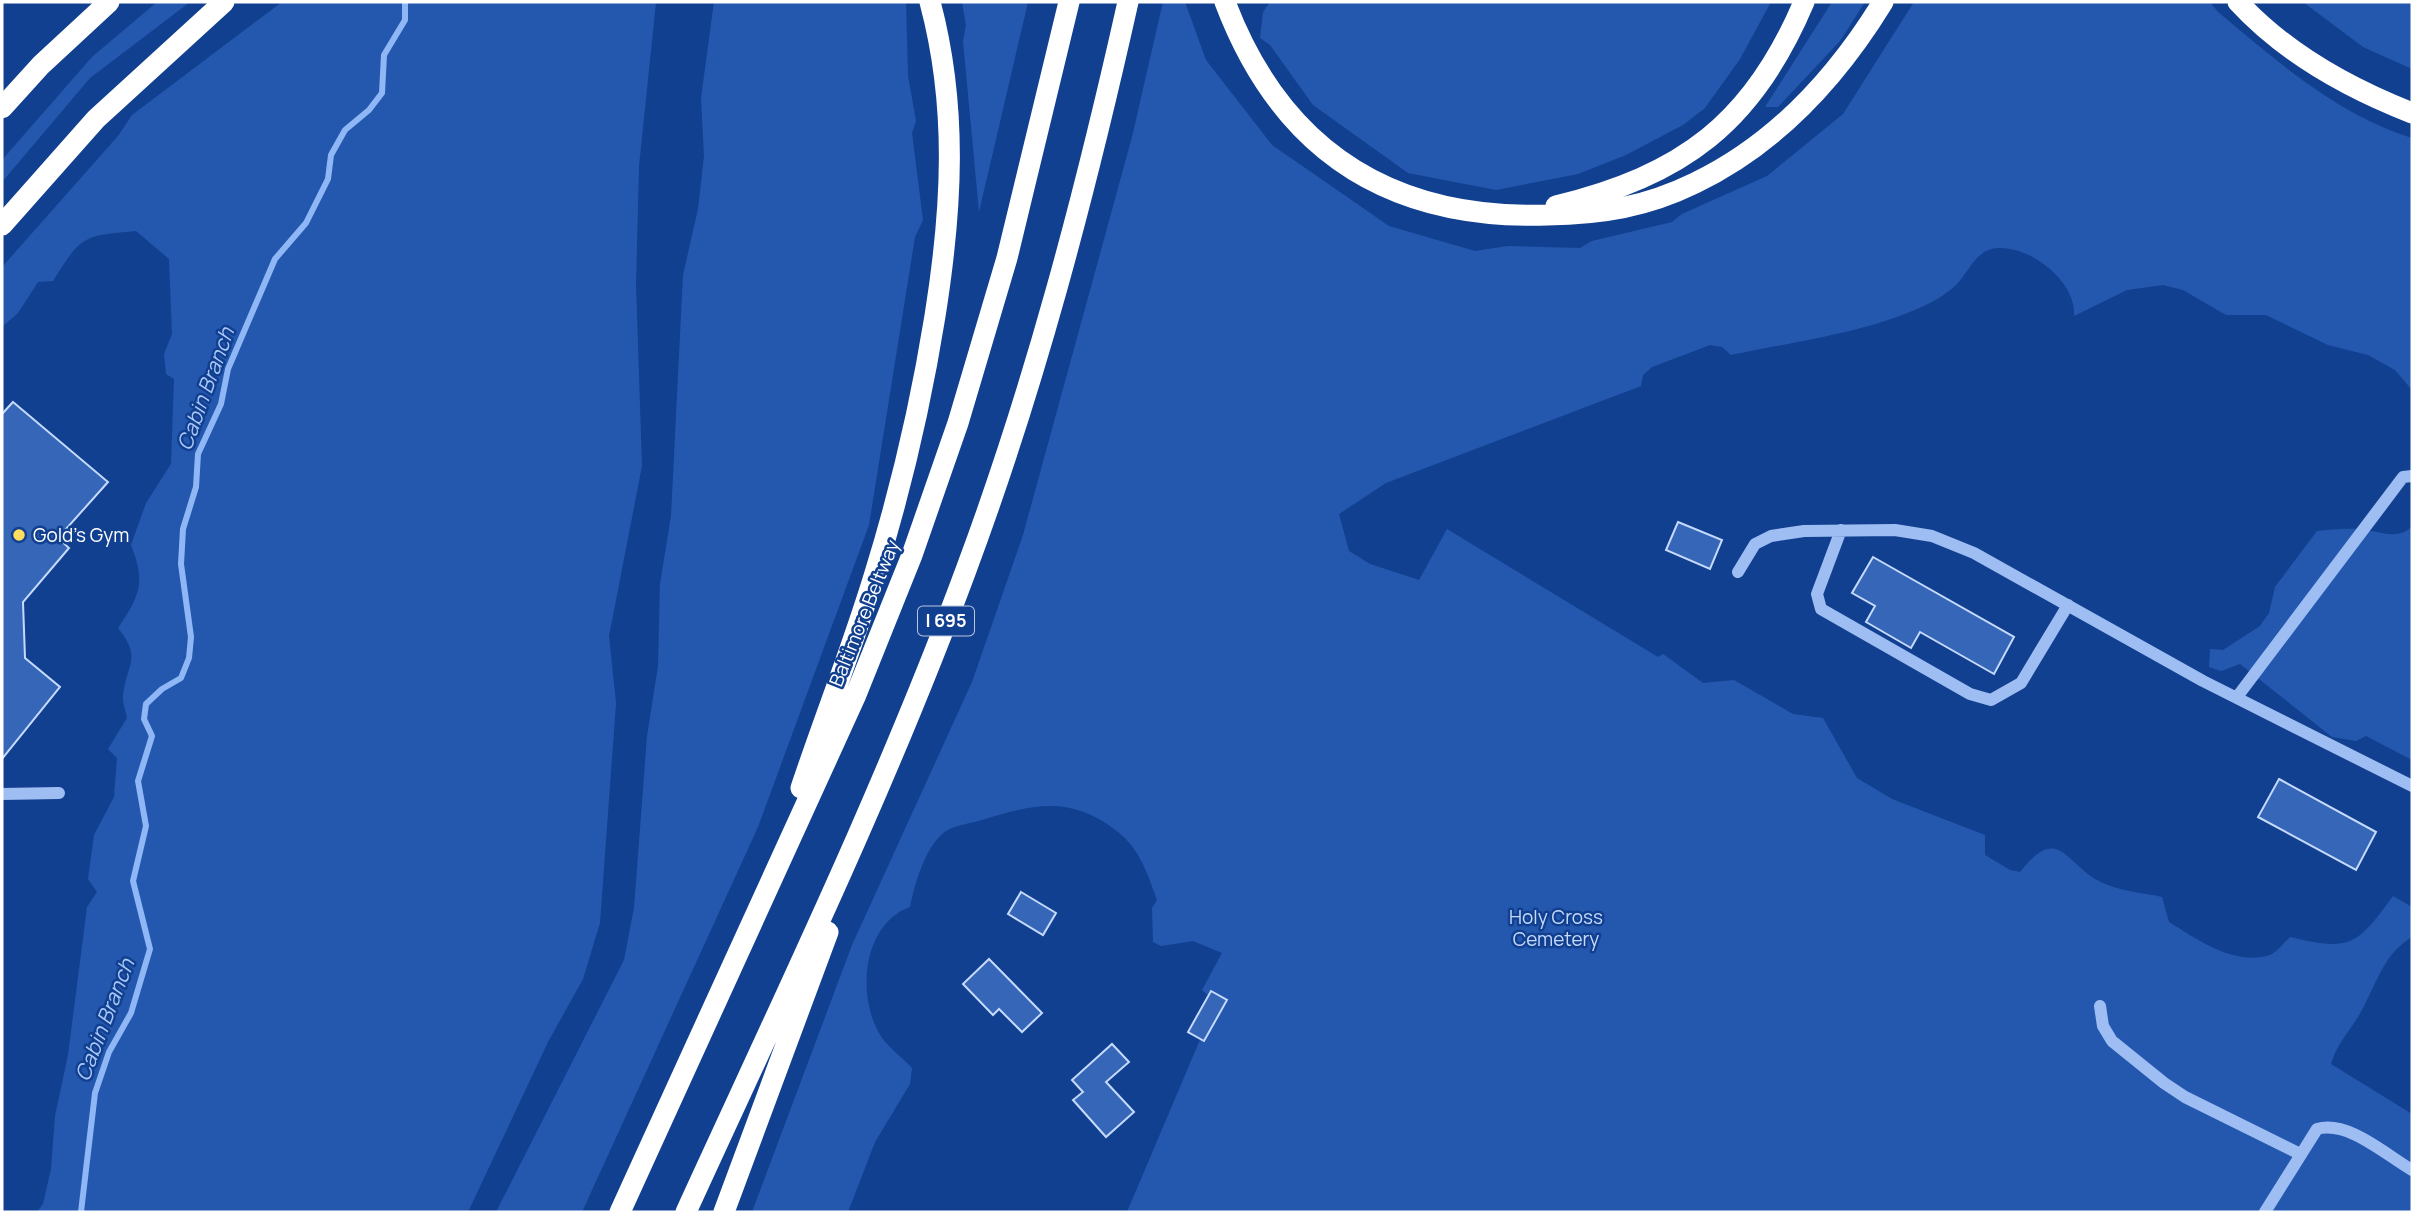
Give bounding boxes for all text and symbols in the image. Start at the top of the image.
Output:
water label: Cabin Branch [170,322,241,454]
place label: Gold's Gym [33,522,129,548]
marker: Gold's Gym [11,527,27,543]
street label: Baltimore Beltway [823,536,905,690]
road number: I 695 [918,606,974,636]
park label: Holy Cross Cemetery [1509,904,1603,952]
water label: Cabin Branch [68,953,141,1085]

